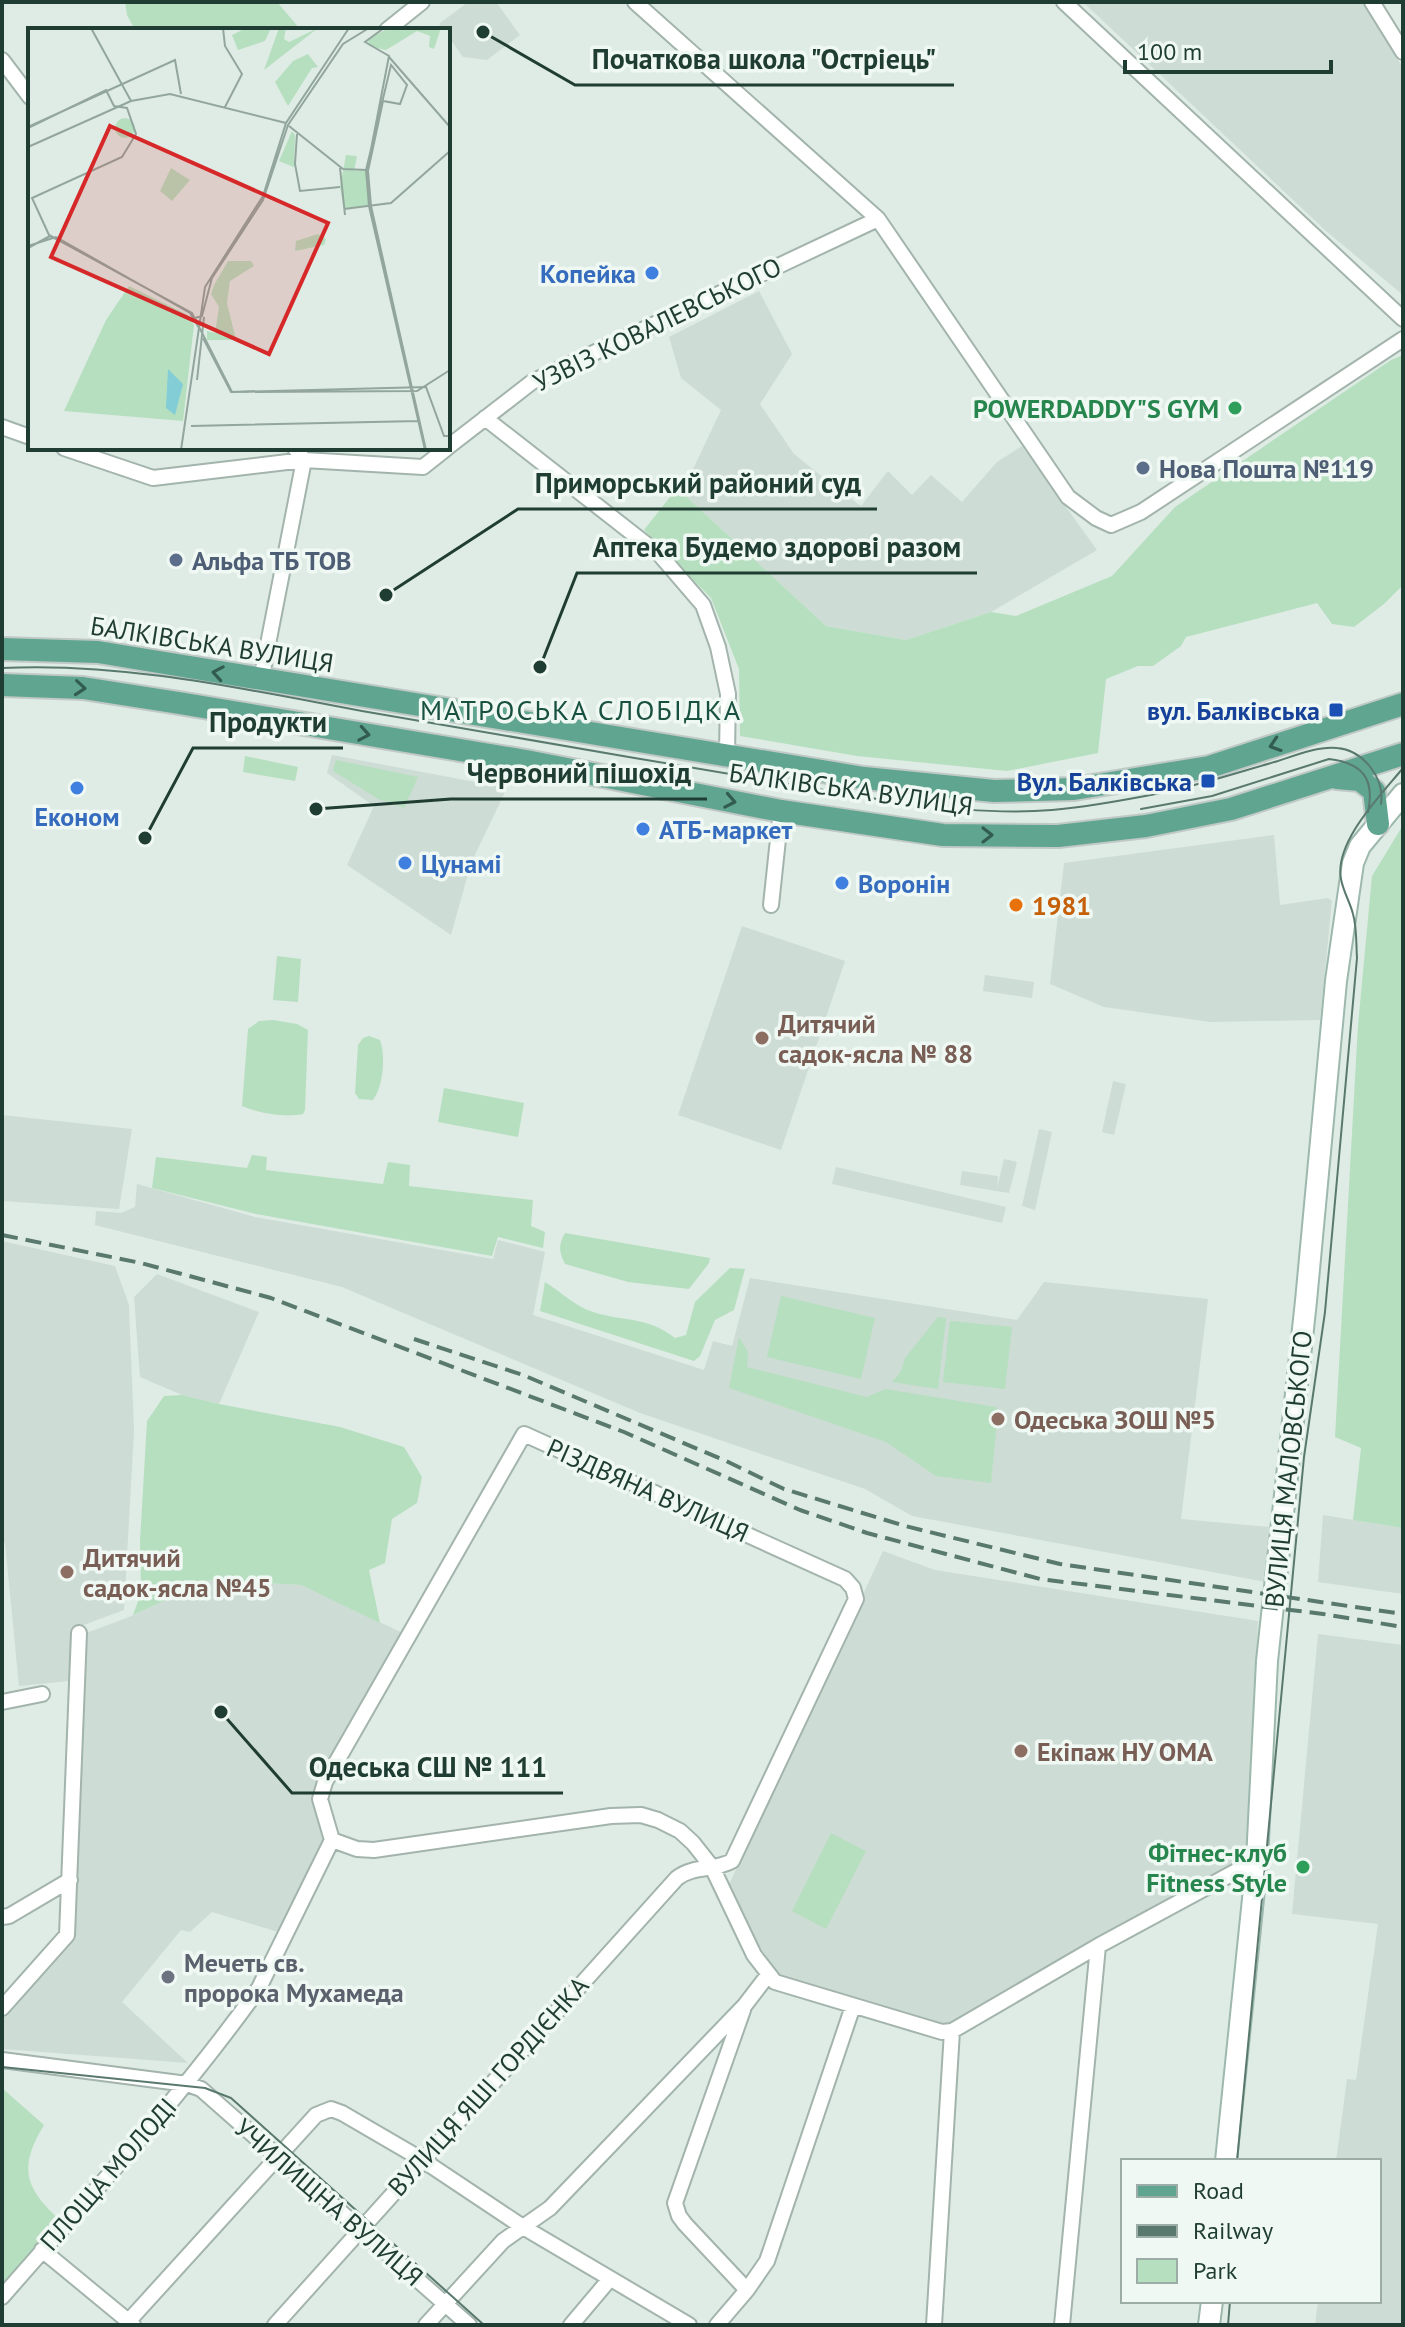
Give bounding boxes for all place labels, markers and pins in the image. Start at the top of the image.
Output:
callout: Початкова школа "Остріець" [575,33,954,85]
place label: Копейка [540,257,636,290]
marker: Копейка [643,264,661,282]
place label: POWERDADDY"S GYM [973,392,1219,425]
marker: POWERDADDY"S GYM [1226,399,1244,417]
place label: Нова Пошта №119 [1159,452,1374,485]
callout: Приморський районий суд [518,457,877,509]
marker: Нова Пошта №119 [1134,459,1152,477]
callout: Аптека Будемо здорові разом [577,521,977,573]
place label: Альфа ТБ ТОВ [192,544,351,577]
marker: Альфа ТБ ТОВ [167,551,185,569]
place label: вул. Балківська [1147,694,1320,727]
callout: Продукти [193,696,343,748]
marker: вул. Балківська [1327,701,1345,719]
callout: Червоний пішохід [451,747,707,799]
place label: Вул. Балківська [1017,765,1192,798]
marker: Вул. Балківська [1199,772,1217,790]
marker: Економ [68,779,86,797]
place label: Економ [34,800,120,833]
place label: АТБ-маркет [659,813,792,846]
marker: АТБ-маркет [634,820,652,838]
place label: Цунамі [421,847,502,880]
marker: Цунамі [396,854,414,872]
place label: Воронін [858,867,950,900]
marker: Воронін [833,874,851,892]
place label: 1981 [1032,889,1091,922]
marker: 1981 [1007,896,1025,914]
place label: Дитячий садок-ясла № 88 [778,1007,973,1070]
marker: Дитячий садок-ясла № 88 [753,1029,771,1047]
place label: Одеська ЗОШ №5 [1014,1403,1216,1436]
marker: Одеська ЗОШ №5 [989,1410,1007,1428]
place label: Дитячий садок-ясла №45 [83,1541,272,1604]
marker: Дитячий садок-ясла №45 [58,1563,76,1581]
place label: Екіпаж НУ ОМА [1037,1735,1213,1768]
callout: Одеська СШ № 111 [292,1741,563,1793]
marker: Екіпаж НУ ОМА [1012,1742,1030,1760]
place label: Фітнес-клуб Fitness Style [1146,1836,1287,1899]
marker: Фітнес-клуб Fitness Style [1294,1858,1312,1876]
place label: Мечеть св. пророка Мухамеда [184,1946,404,2009]
marker: Мечеть св. пророка Мухамеда [159,1968,177,1986]

